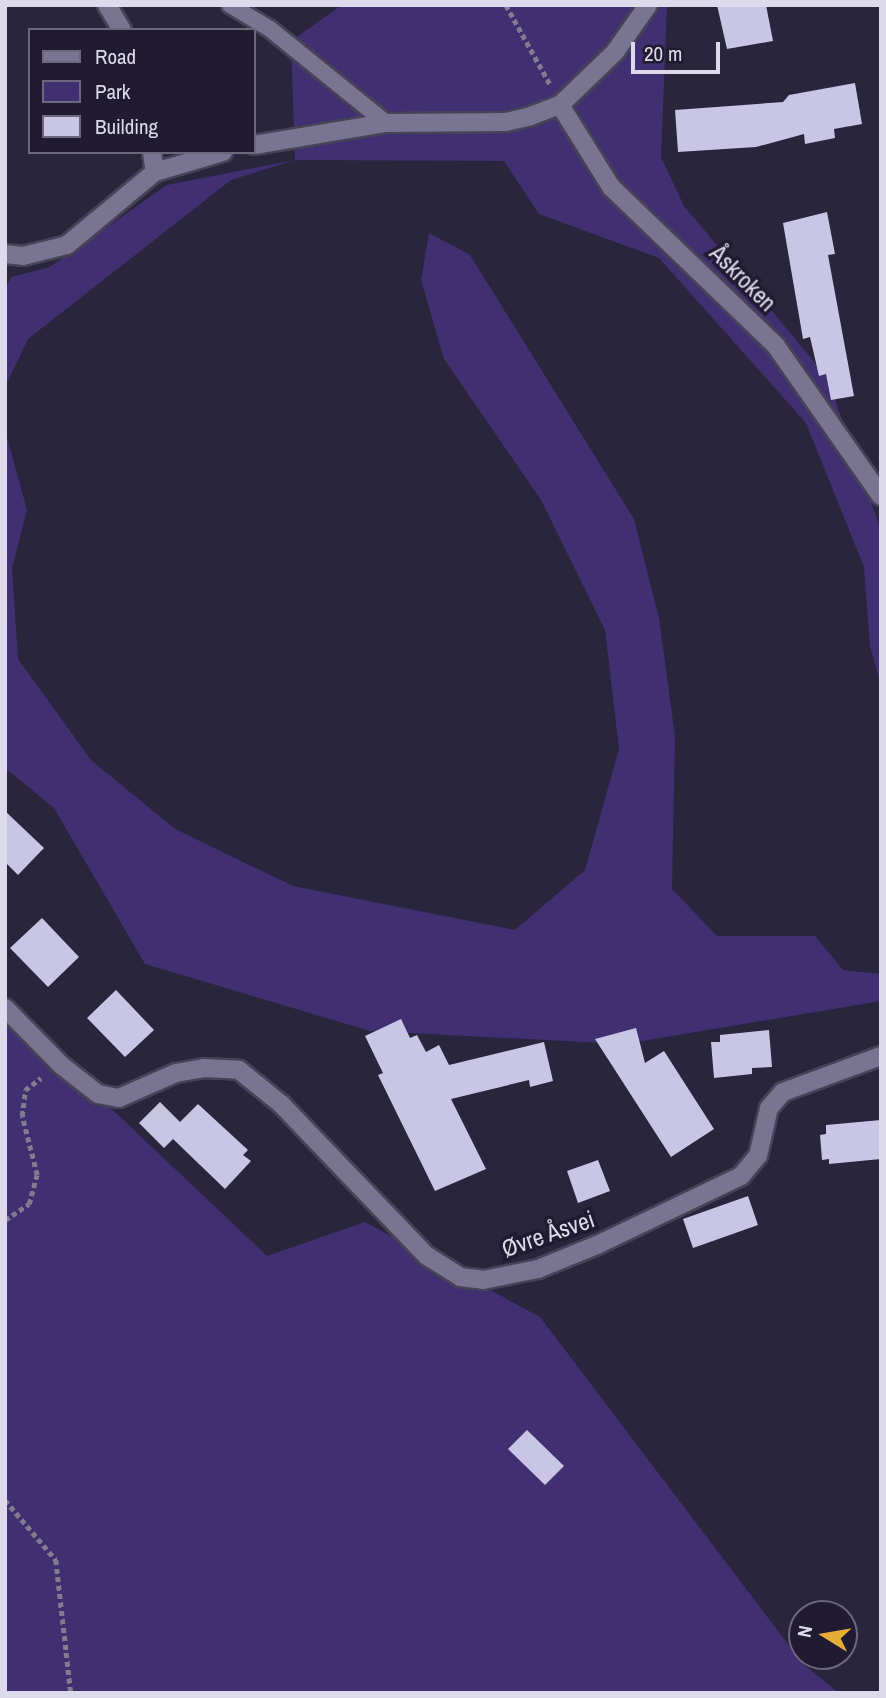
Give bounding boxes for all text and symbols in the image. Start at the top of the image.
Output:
legend [28,28,256,154]
scale bar [634,28,723,72]
text: 20 m [644,39,682,68]
text: Road [95,42,136,71]
text: Park [95,77,130,106]
text: Building [95,112,158,141]
street label: Åskroken [704,239,782,317]
street label: Øvre Åsvei [497,1205,599,1263]
north arrow [788,1600,858,1670]
text: N [791,1623,818,1639]

